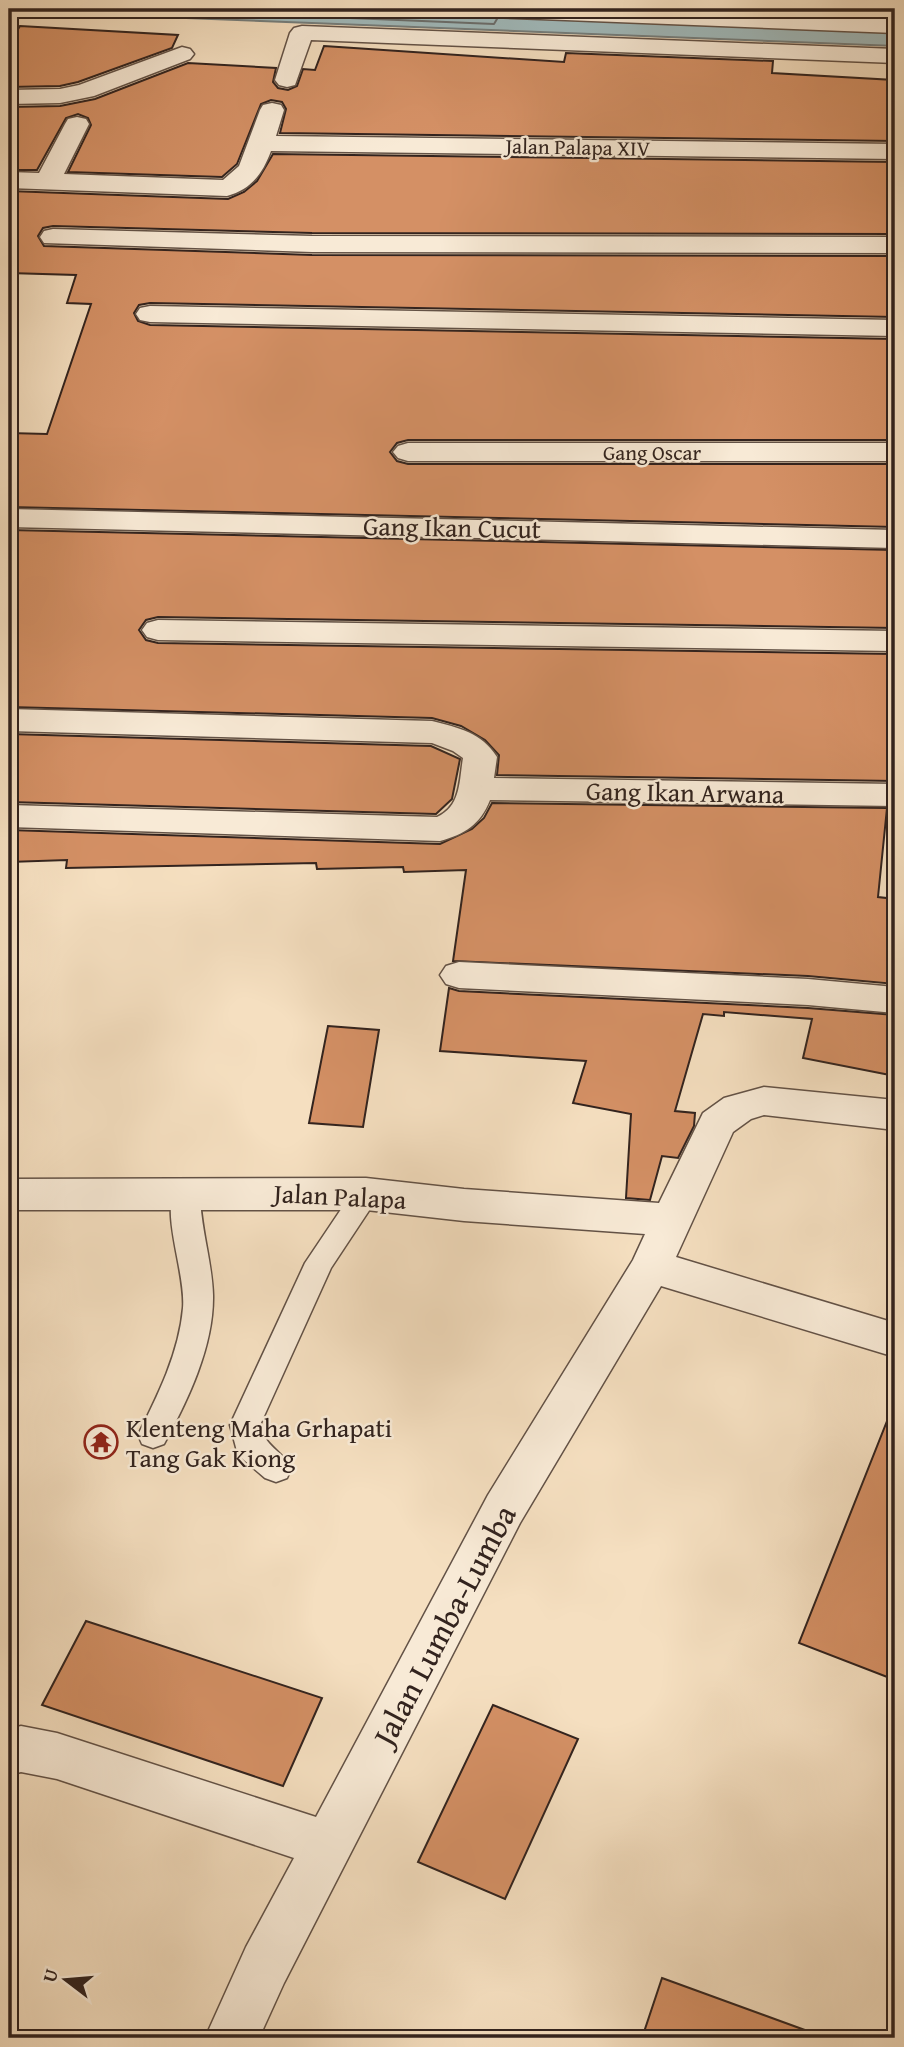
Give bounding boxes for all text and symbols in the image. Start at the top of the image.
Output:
street label: Jalan Palapa XIV [502,130,651,164]
street label: Gang Oscar [603,437,701,468]
street label: Gang Ikan Cucut [363,506,541,548]
street label: Gang Ikan Arwana [585,771,785,813]
street label: Jalan Palapa [270,1173,408,1219]
place label: Klenteng Maha Grhapati Tang Gak Kiong [126,1408,392,1477]
temple icon: Klenteng Maha Grhapati Tang Gak Kiong [82,1423,120,1461]
street label: Jalan Lumba-Lumba [359,1496,527,1757]
north arrow [32,1946,102,2016]
text: U [34,1965,65,1985]

